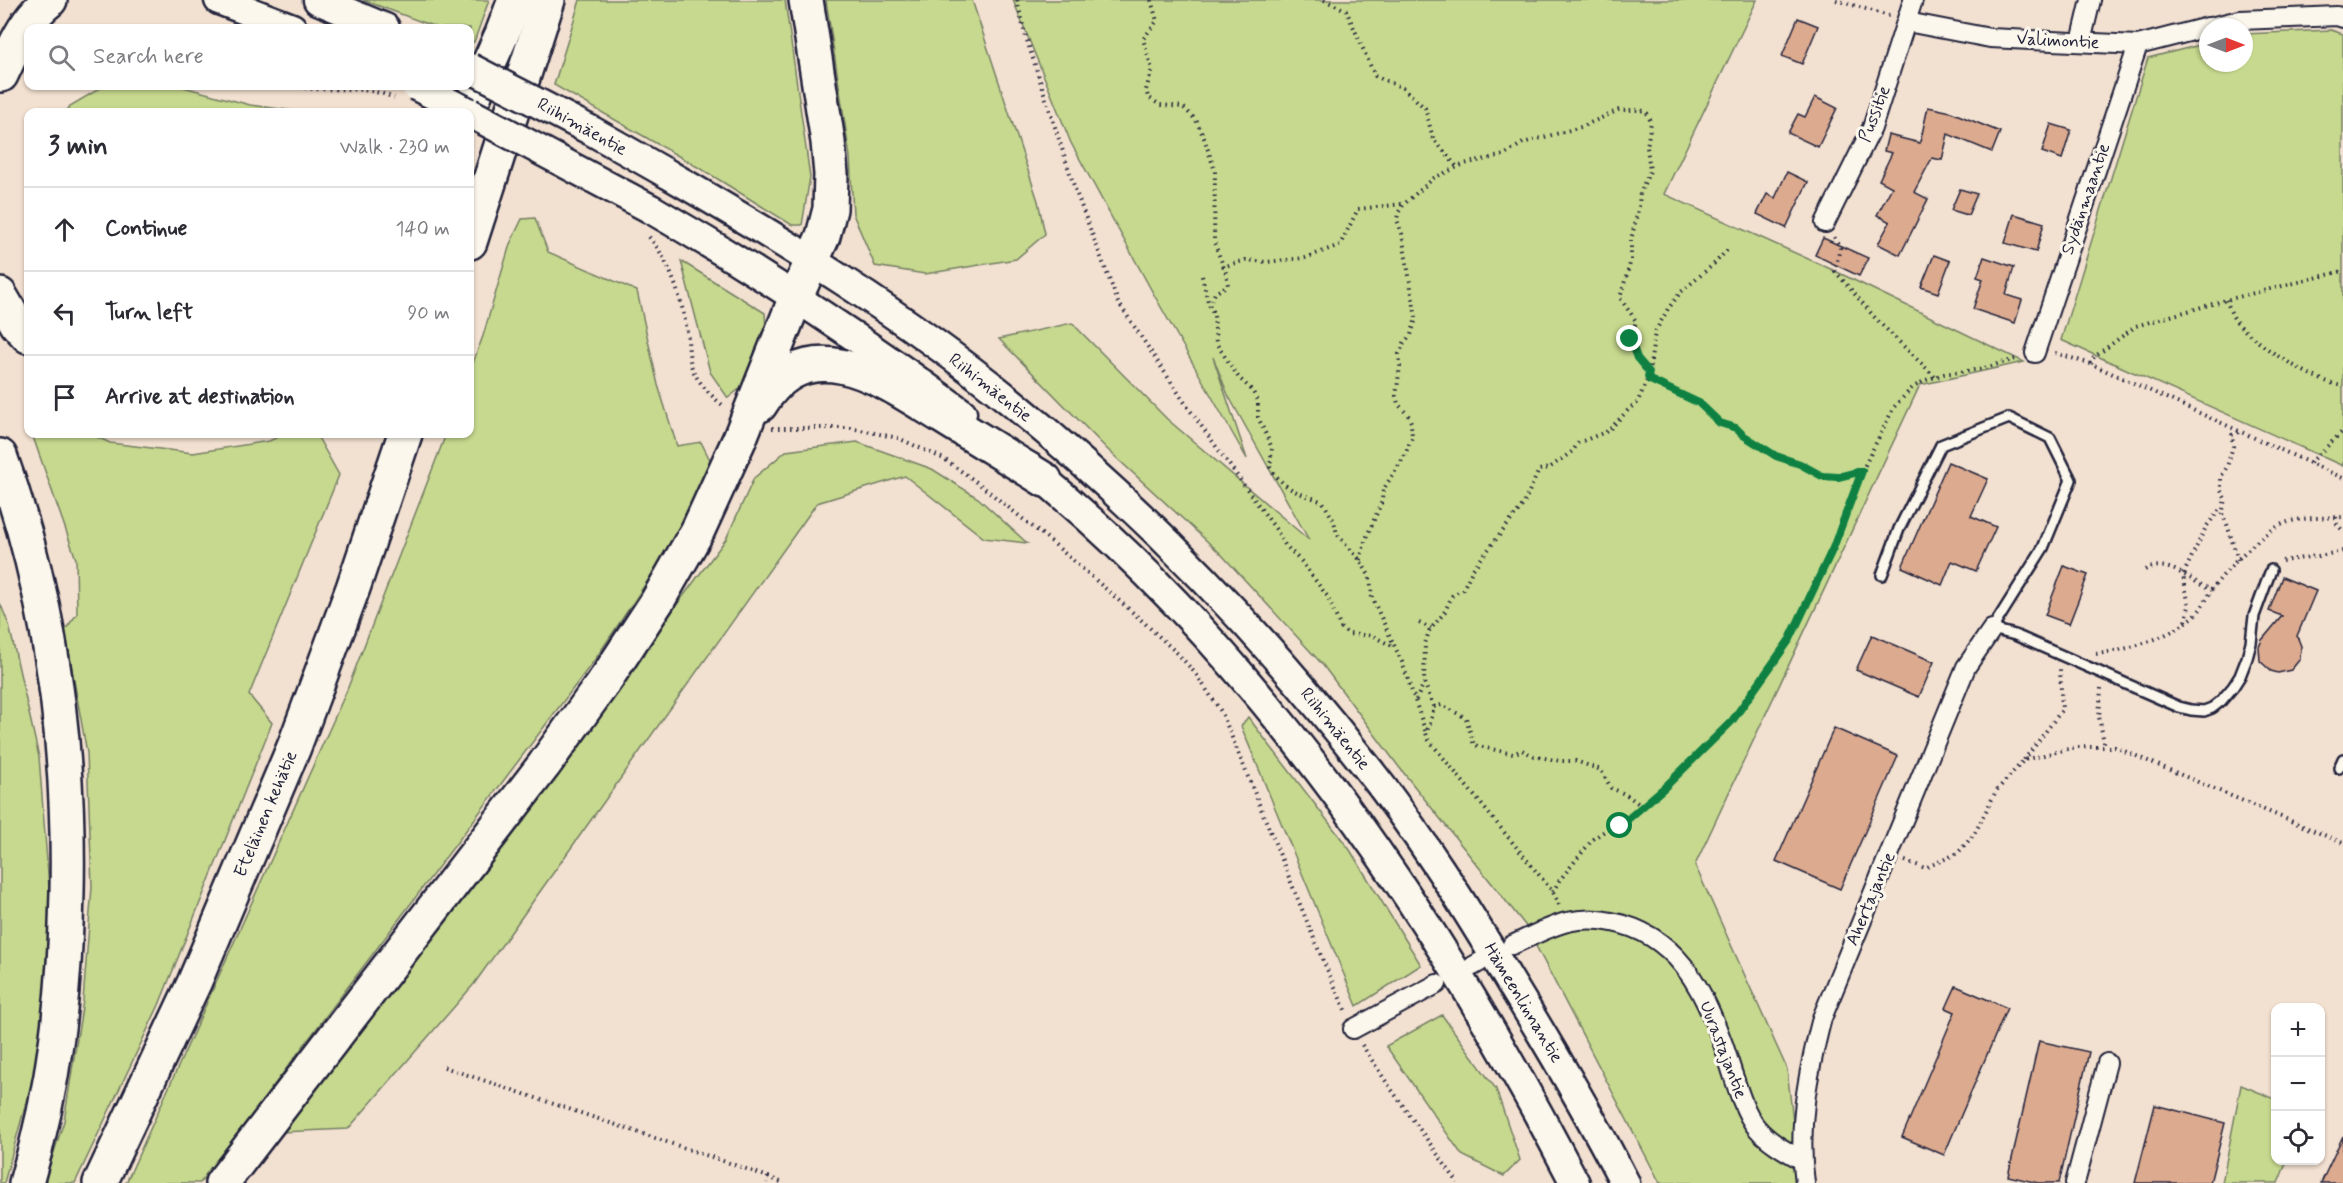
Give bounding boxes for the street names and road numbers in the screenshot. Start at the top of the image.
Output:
street label: Valimontie [2016,27,2100,55]
street label: Pussitie [1853,82,1897,146]
street label: Riihimäentie [533,92,631,162]
street label: Sydänmaantie [2056,140,2116,258]
street label: Riihimäentie [943,348,1037,428]
street label: Riihimäentie [1294,683,1376,775]
street label: Eteläinen kehätie [229,747,304,881]
street label: Ahertajantie [1840,848,1902,950]
street label: Hämeenlinnantie [1478,939,1568,1068]
street label: Uurastajantie [1693,998,1753,1102]

